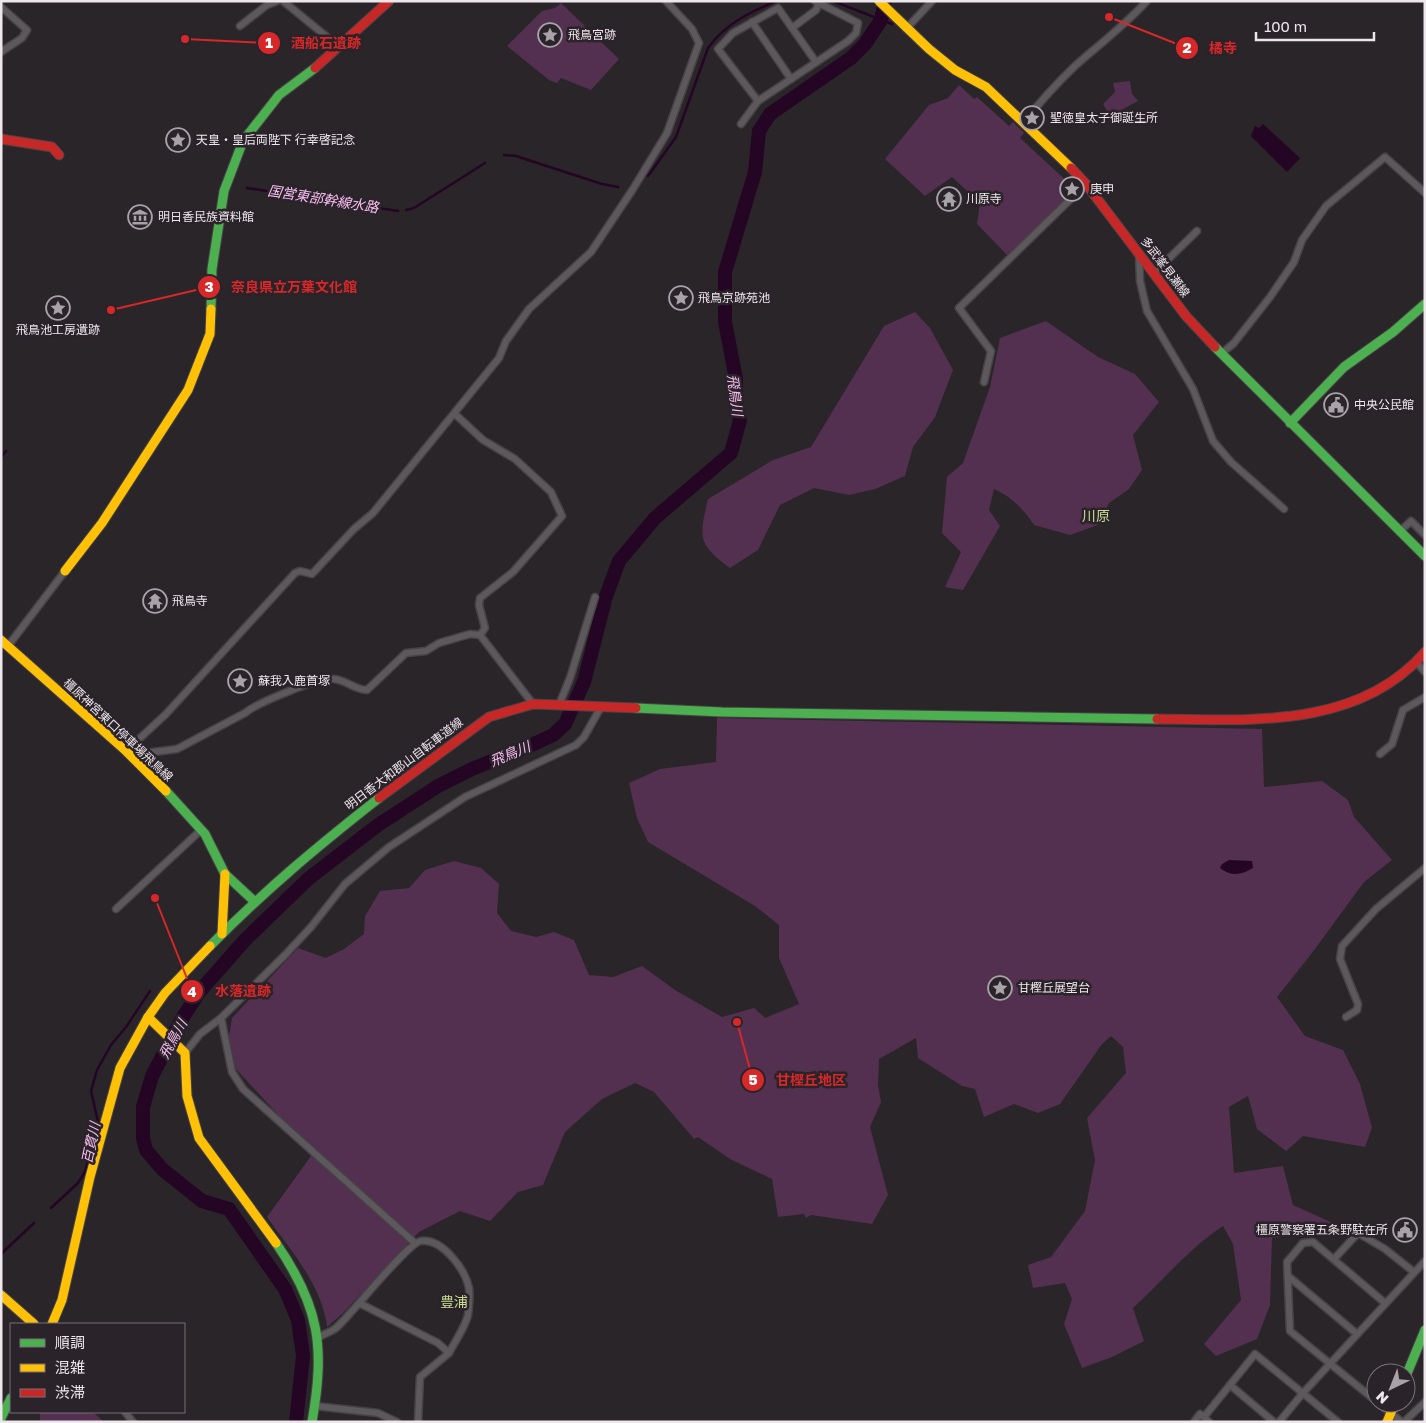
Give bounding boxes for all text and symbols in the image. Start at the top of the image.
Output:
scale bar [1256,10,1374,42]
text: 100 m [1264,17,1307,35]
place icon: 飛鳥宮跡 [537,22,563,48]
place label: 飛鳥宮跡 [568,27,616,42]
callout: 酒船石遺跡 [256,28,371,57]
text: 1 [265,33,273,51]
text: 酒船石遺跡 [291,34,361,51]
callout: 橘寺 [1174,34,1247,63]
text: 2 [1182,38,1192,56]
text: 橘寺 [1209,39,1237,56]
place icon: 聖徳皇太子御誕生所 [1019,105,1045,131]
place label: 聖徳皇太子御誕生所 [1050,110,1158,125]
place icon: 天皇・皇后両陛下 行幸啓記念 [165,127,191,153]
place label: 天皇・皇后両陛下 行幸啓記念 [196,132,355,147]
place icon: 庚申 [1059,176,1085,202]
water label: 国営東部幹線水路 [266,181,381,216]
place label: 庚申 [1090,181,1114,196]
temple icon: 川原寺 [936,186,962,212]
place label: 川原寺 [966,191,1002,206]
museum icon: 明日香民族資料館 [127,204,153,230]
place label: 明日香民族資料館 [158,209,254,224]
street label: 多武峯見瀬線 [1138,233,1193,300]
callout: 奈良県立万葉文化館 [196,273,367,302]
text: 3 [204,277,214,295]
text: 奈良県立万葉文化館 [231,278,357,295]
place icon: 飛鳥京跡苑池 [668,285,694,311]
place label: 飛鳥京跡苑池 [698,290,770,305]
place icon: 飛鳥池工房遺跡 [45,295,71,321]
place label: 飛鳥池工房遺跡 [16,322,100,337]
water label: 飛鳥川 [724,373,747,419]
public building icon: 中央公民館 [1323,392,1349,418]
place label: 中央公民館 [1354,397,1414,412]
district label: 川原 [1082,507,1110,524]
temple icon: 飛鳥寺 [142,588,168,614]
place label: 飛鳥寺 [172,593,208,608]
place icon: 蘇我入鹿首塚 [227,668,253,694]
place label: 蘇我入鹿首塚 [258,673,330,688]
street label: 橿原神宮東口停車場飛鳥線 [61,675,176,784]
street label: 明日香大和郡山自転車道線 [342,714,466,813]
water label: 飛鳥川 [487,737,534,770]
place icon: 甘樫丘展望台 [987,975,1013,1001]
callout: 水落遺跡 [180,977,281,1006]
place label: 甘樫丘展望台 [1018,980,1090,995]
text: 4 [187,982,197,1000]
text: 水落遺跡 [215,982,271,999]
water label: 飛鳥川 [155,1015,191,1061]
callout: 甘樫丘地区 [741,1066,856,1095]
text: 5 [748,1070,758,1088]
text: 甘樫丘地区 [776,1071,846,1088]
water label: 百貫川 [78,1119,104,1165]
public building icon: 橿原警察署五条野駐在所 [1392,1217,1418,1243]
place label: 橿原警察署五条野駐在所 [1256,1222,1388,1237]
district label: 豊浦 [440,1293,468,1310]
legend [10,1323,185,1413]
text: 順調 [55,1333,85,1351]
text: 混雑 [55,1358,85,1376]
north arrow [1366,1363,1416,1413]
text: 渋滞 [55,1383,85,1401]
text: N [1372,1388,1391,1408]

